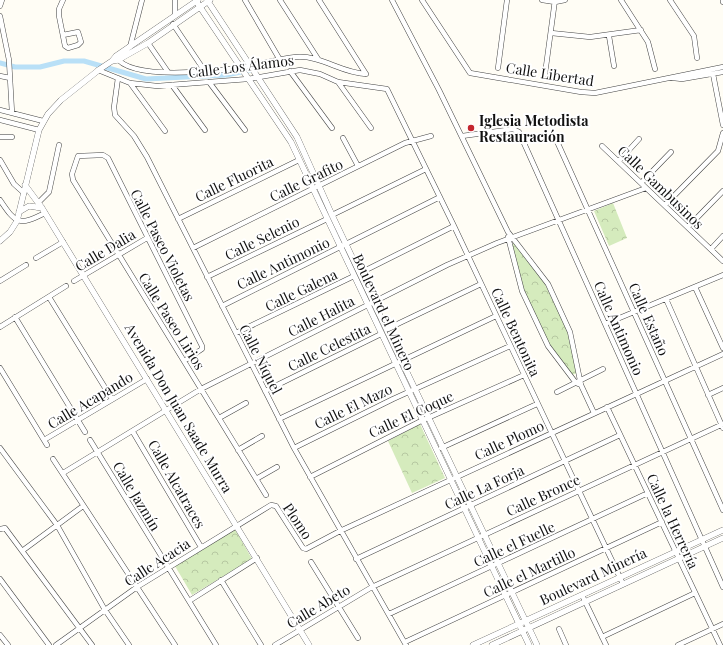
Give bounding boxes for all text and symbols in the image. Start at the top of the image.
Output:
street label: Calle Los Álamos [187,50,295,82]
street label: Calle Libertad [505,58,595,90]
place label: Iglesia Metodista Restauración [479,111,589,146]
marker: Iglesia Metodista Restauración [466,123,476,133]
street label: Calle Gambusinos [614,141,708,233]
street label: Calle Fluorita [192,152,276,206]
street label: Calle Grafito [266,154,346,206]
street label: Calle Paseo Violetas [127,186,199,304]
street label: Calle Selenio [222,212,303,264]
street label: Calle Dalia [71,225,139,275]
street label: Calle Antimonio [233,232,333,294]
street label: Boulevard el Minero [349,251,420,374]
street label: Calle Galena [262,264,340,316]
street label: Calle Paseo Lirios [134,269,210,373]
street label: Calle Antimonio [590,278,648,378]
street label: Calle Estaño [624,280,674,359]
street label: Calle Bentonita [487,284,545,380]
street label: Calle Halita [284,291,358,341]
street label: Avenida Don Juan Saade Murra [120,319,237,496]
street label: Calle Celestita [284,319,374,375]
street label: Calle Níquel [235,321,287,397]
street label: Calle Acapando [44,367,137,433]
street label: Calle El Mazo [311,379,395,433]
street label: Calle El Coque [366,386,456,442]
street label: Calle Plomo [471,415,547,464]
street label: Calle Alcatraces [144,436,210,532]
street label: Calle Jazmín [109,458,166,535]
street label: Calle La Forja [441,460,527,514]
street label: Calle Bronce [503,470,583,520]
street label: Calle la Herrería [643,470,703,572]
street label: Plomo [279,499,317,543]
street label: Calle el Fuelle [470,517,558,571]
street label: Calle Acacia [120,534,194,590]
street label: Calle el Martillo [480,542,578,602]
street label: Boulevard Minería [537,543,649,609]
street label: Calle Abeto [283,579,354,632]

